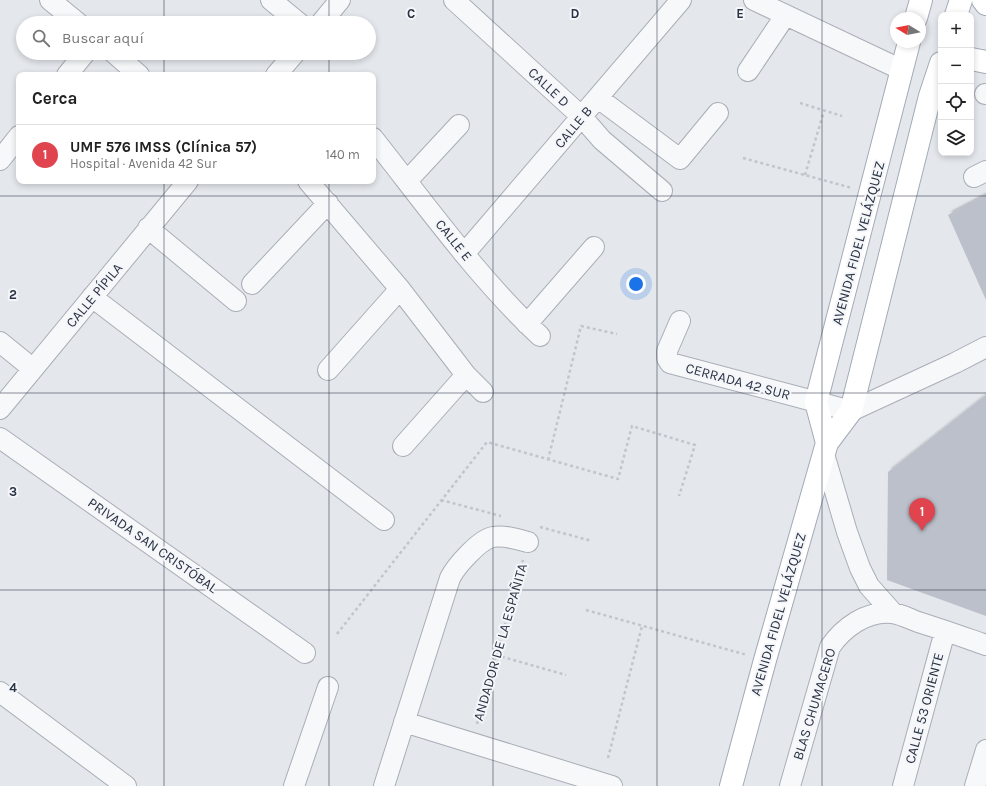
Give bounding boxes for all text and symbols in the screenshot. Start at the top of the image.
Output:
text: C [407,6,415,21]
text: D [571,6,580,21]
text: E [736,6,744,21]
north arrow [890,12,926,48]
map controls [938,12,974,156]
button: + [938,12,974,48]
search box [16,16,376,60]
icon: search [30,27,52,49]
text: Buscar aquí [62,29,144,47]
button: − [938,48,974,84]
street label: CALLE D [525,64,573,111]
button: locate [938,84,974,120]
text: Cerca [32,88,77,108]
street label: CALLE B [551,103,596,152]
button: layers [938,120,974,156]
text: UMF 576 IMSS (Clínica 57) [70,138,257,156]
text: 1 [43,147,47,162]
text: 140 m [325,147,360,162]
text: Hospital · Avenida 42 Sur [70,156,217,171]
street label: AVENIDA FIDEL VELÁZQUEZ [827,159,889,327]
street label: CALLE E [432,216,476,265]
street label: CALLE PÍPILA [62,259,126,331]
your location [626,274,646,294]
text: 2 [9,287,17,302]
street label: CERRADA 42 SUR [684,359,792,404]
text: 3 [9,484,17,499]
street label: PRIVADA SAN CRISTÓBAL [85,494,221,597]
pin: 1 [909,498,935,531]
street label: AVENIDA FIDEL VELÁZQUEZ [746,530,810,698]
street label: ANDADOR DE LA ESPAÑITA [470,561,531,723]
street label: BLAS CHUMACERO [789,646,840,762]
street label: CALLE 53 ORIENTE [901,651,947,766]
text: 4 [9,680,17,695]

